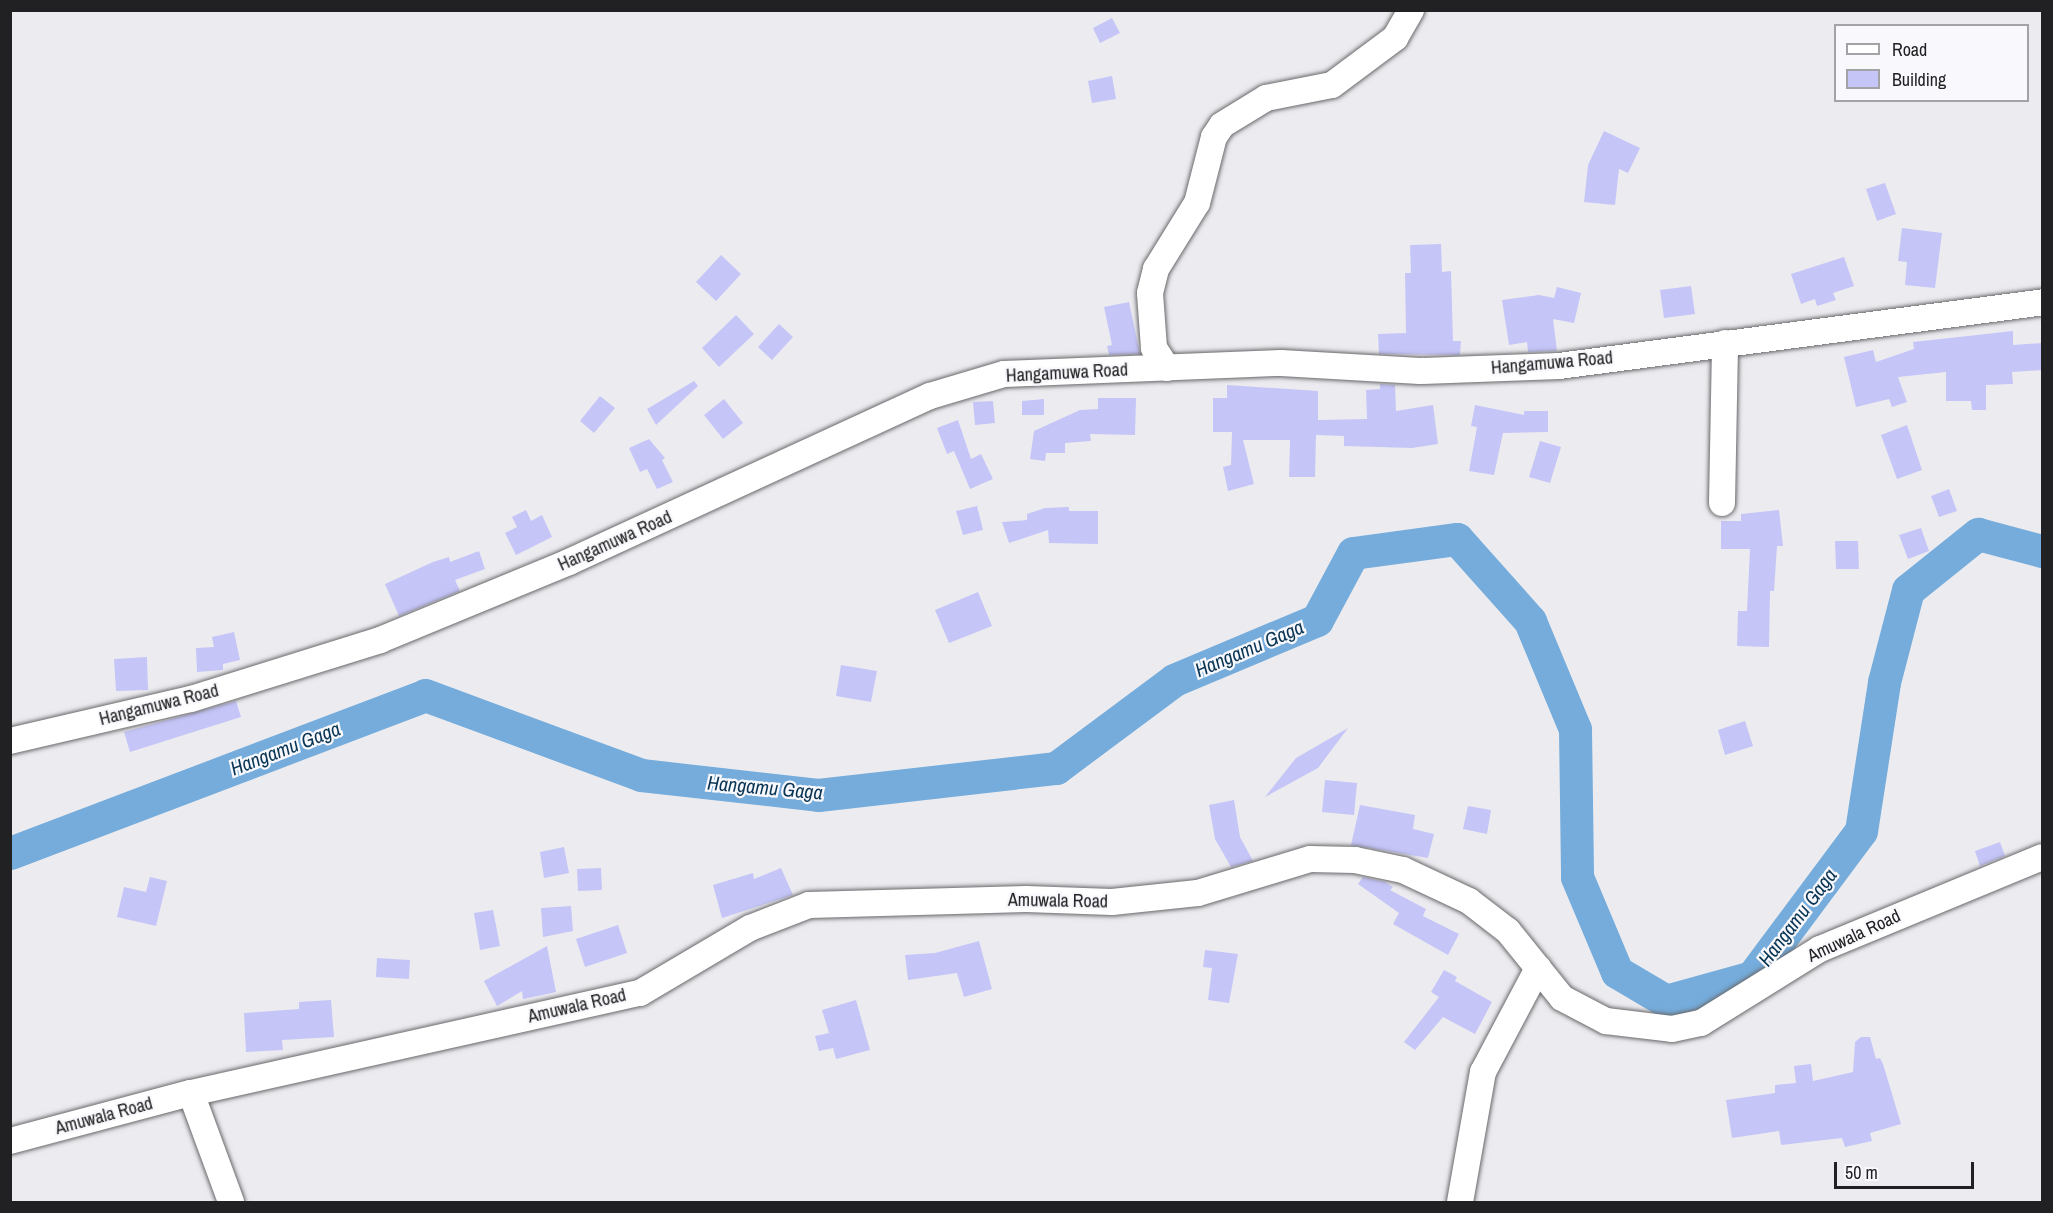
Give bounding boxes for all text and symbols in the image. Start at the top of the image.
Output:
legend [1834,24,2029,102]
text: Road [1892,37,1927,62]
text: Building [1892,67,1946,92]
street label: Hangamuwa Road [1490,347,1614,379]
street label: Hangamuwa Road [1005,359,1129,387]
street label: Hangamuwa Road [555,506,675,576]
water label: Hangamu Gaga [1191,614,1307,682]
street label: Hangamuwa Road [97,680,221,730]
water label: Hangamu Gaga [227,716,343,780]
water label: Hangamu Gaga [706,770,824,804]
water label: Hangamu Gaga [1753,864,1841,970]
street label: Amuwala Road [1008,889,1108,913]
street label: Amuwala Road [1804,905,1904,967]
street label: Amuwala Road [526,984,628,1028]
street label: Amuwala Road [53,1093,155,1139]
scale bar [1837,1150,1976,1188]
text: 50 m [1845,1160,1878,1185]

